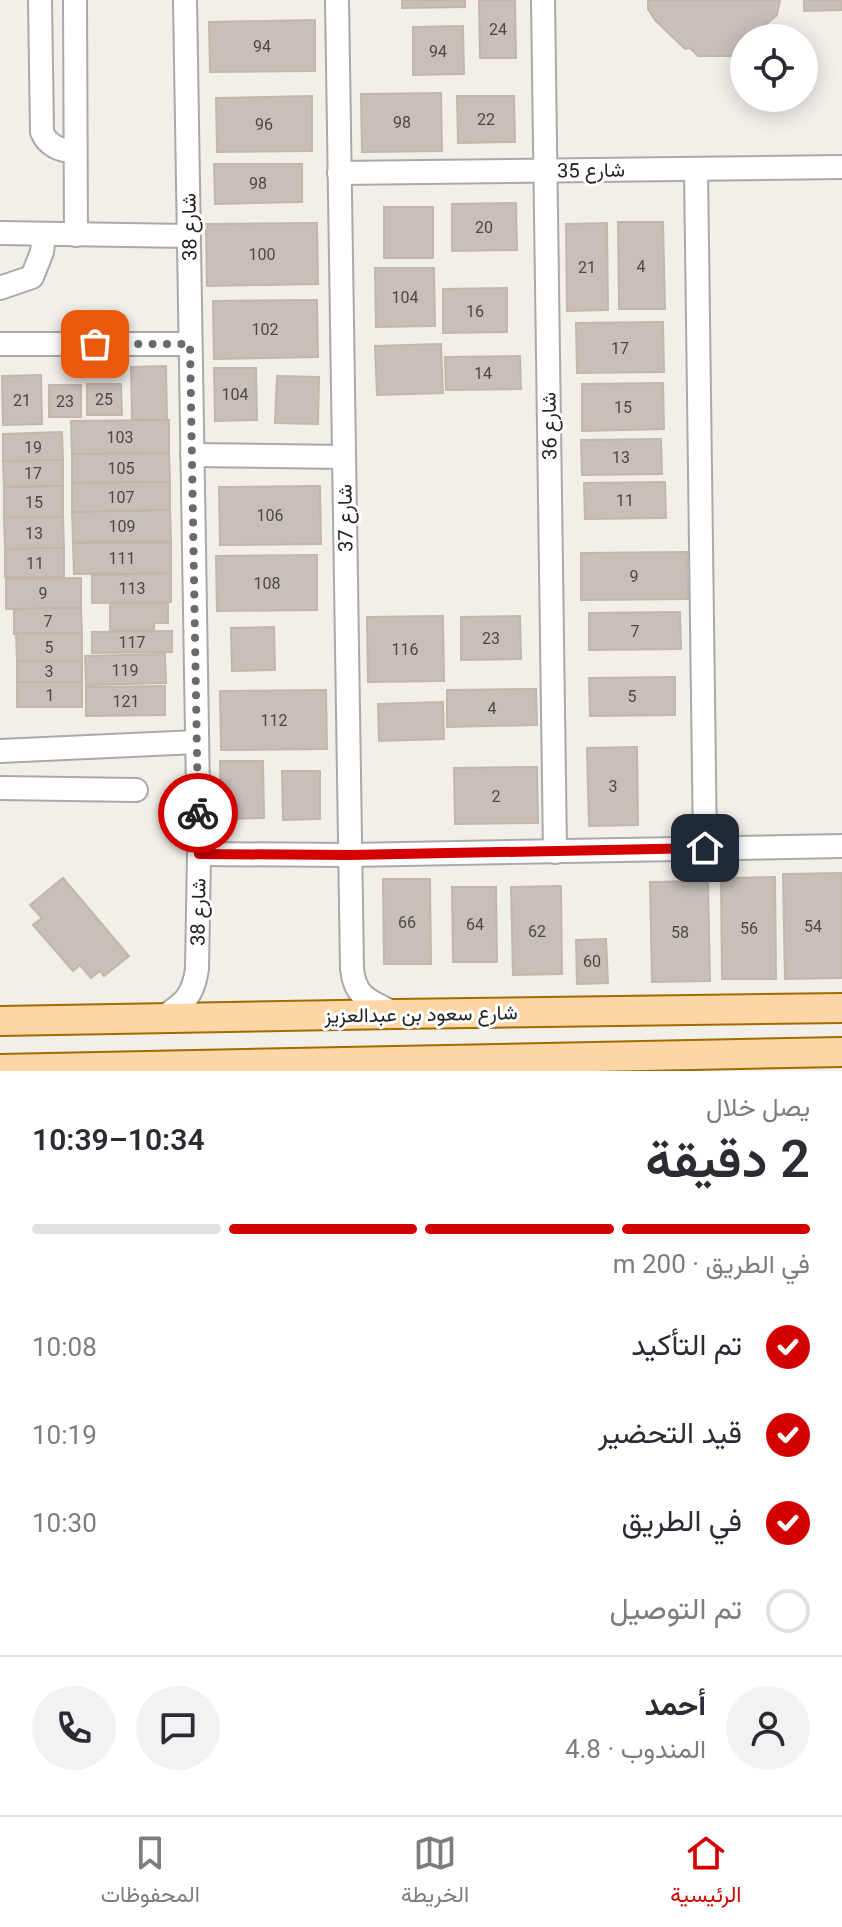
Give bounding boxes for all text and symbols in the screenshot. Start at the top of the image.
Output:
house number: 24 [489,20,507,39]
map controls [730,24,818,112]
button: locate [730,24,818,112]
house number: 94 [253,37,271,56]
house number: 94 [429,42,447,61]
house number: 22 [477,110,495,129]
house number: 98 [393,113,411,132]
house number: 96 [255,115,273,134]
street label: شارع 35 [557,157,625,185]
house number: 98 [249,174,267,193]
street label: شارع 38 [176,193,204,261]
house number: 20 [475,218,493,237]
house number: 100 [249,245,275,264]
house number: 4 [637,257,646,276]
house number: 21 [578,258,596,277]
house number: 104 [392,288,418,307]
house number: 16 [466,302,484,321]
pin [61,310,129,378]
house number: 102 [252,320,278,339]
icon: bag [73,322,117,366]
house number: 17 [611,339,629,358]
house number: 14 [474,364,492,383]
house number: 104 [222,385,248,404]
house number: 25 [95,390,113,409]
house number: 21 [13,391,31,410]
house number: 23 [56,392,74,411]
street label: شارع 36 [536,392,564,460]
house number: 15 [614,398,632,417]
house number: 103 [107,428,133,447]
house number: 19 [24,438,42,457]
house number: 13 [612,448,630,467]
house number: 105 [108,459,134,478]
house number: 17 [24,464,42,483]
street label: شارع 37 [332,484,360,552]
house number: 107 [108,488,134,507]
house number: 11 [616,491,634,510]
house number: 15 [25,493,43,512]
house number: 106 [257,506,283,525]
house number: 109 [109,517,135,536]
house number: 13 [25,524,43,543]
house number: 111 [109,549,135,568]
house number: 11 [26,554,44,573]
house number: 9 [630,567,639,586]
house number: 108 [254,574,280,593]
house number: 113 [119,579,145,598]
house number: 9 [39,584,48,603]
house number: 7 [44,612,53,631]
house number: 7 [631,622,640,641]
house number: 23 [482,629,500,648]
house number: 117 [119,633,145,652]
house number: 5 [45,638,54,657]
house number: 116 [392,640,418,659]
house number: 119 [112,661,138,680]
house number: 3 [45,662,54,681]
house number: 1 [46,686,55,705]
house number: 5 [628,687,637,706]
house number: 121 [113,692,139,711]
house number: 4 [488,699,497,718]
house number: 112 [261,711,287,730]
courier [158,773,238,853]
house number: 3 [609,777,618,796]
house number: 2 [492,787,501,806]
icon: bike [176,791,220,835]
pin [671,814,739,882]
icon: home [683,826,727,870]
street label: شارع 38 [185,878,213,946]
house number: 66 [398,913,416,932]
house number: 64 [466,915,484,934]
house number: 54 [804,917,822,936]
house number: 56 [740,919,758,938]
house number: 62 [528,922,546,941]
house number: 58 [671,923,689,942]
house number: 60 [583,952,601,971]
street label: شارع سعود بن عبدالعزيز [323,1000,518,1030]
text: يصل خلال [706,1092,810,1122]
text: 10:34–10:39 [32,1122,205,1157]
text: 2 دقيقة [645,1129,810,1190]
text: في الطريق · 200 m [613,1249,810,1279]
icon: check [766,1325,810,1369]
text: تم التأكيد [631,1327,742,1362]
text: 10:08 [32,1332,97,1362]
icon: check [766,1413,810,1457]
text: قيد التحضير [598,1415,742,1450]
text: 10:19 [32,1420,97,1450]
icon: check [766,1501,810,1545]
text: في الطريق [621,1503,742,1538]
text: 10:30 [32,1508,97,1538]
text: تم التوصيل [610,1591,742,1626]
button: phone [32,1686,116,1770]
button: chat [136,1686,220,1770]
button: person [726,1686,810,1770]
text: أحمد [644,1687,706,1722]
text: المندوب · 4.8 [565,1734,706,1764]
tab: المحفوظات [101,1831,200,1914]
tab: الخريطة [401,1831,469,1914]
tab: الرئيسية [670,1831,741,1914]

